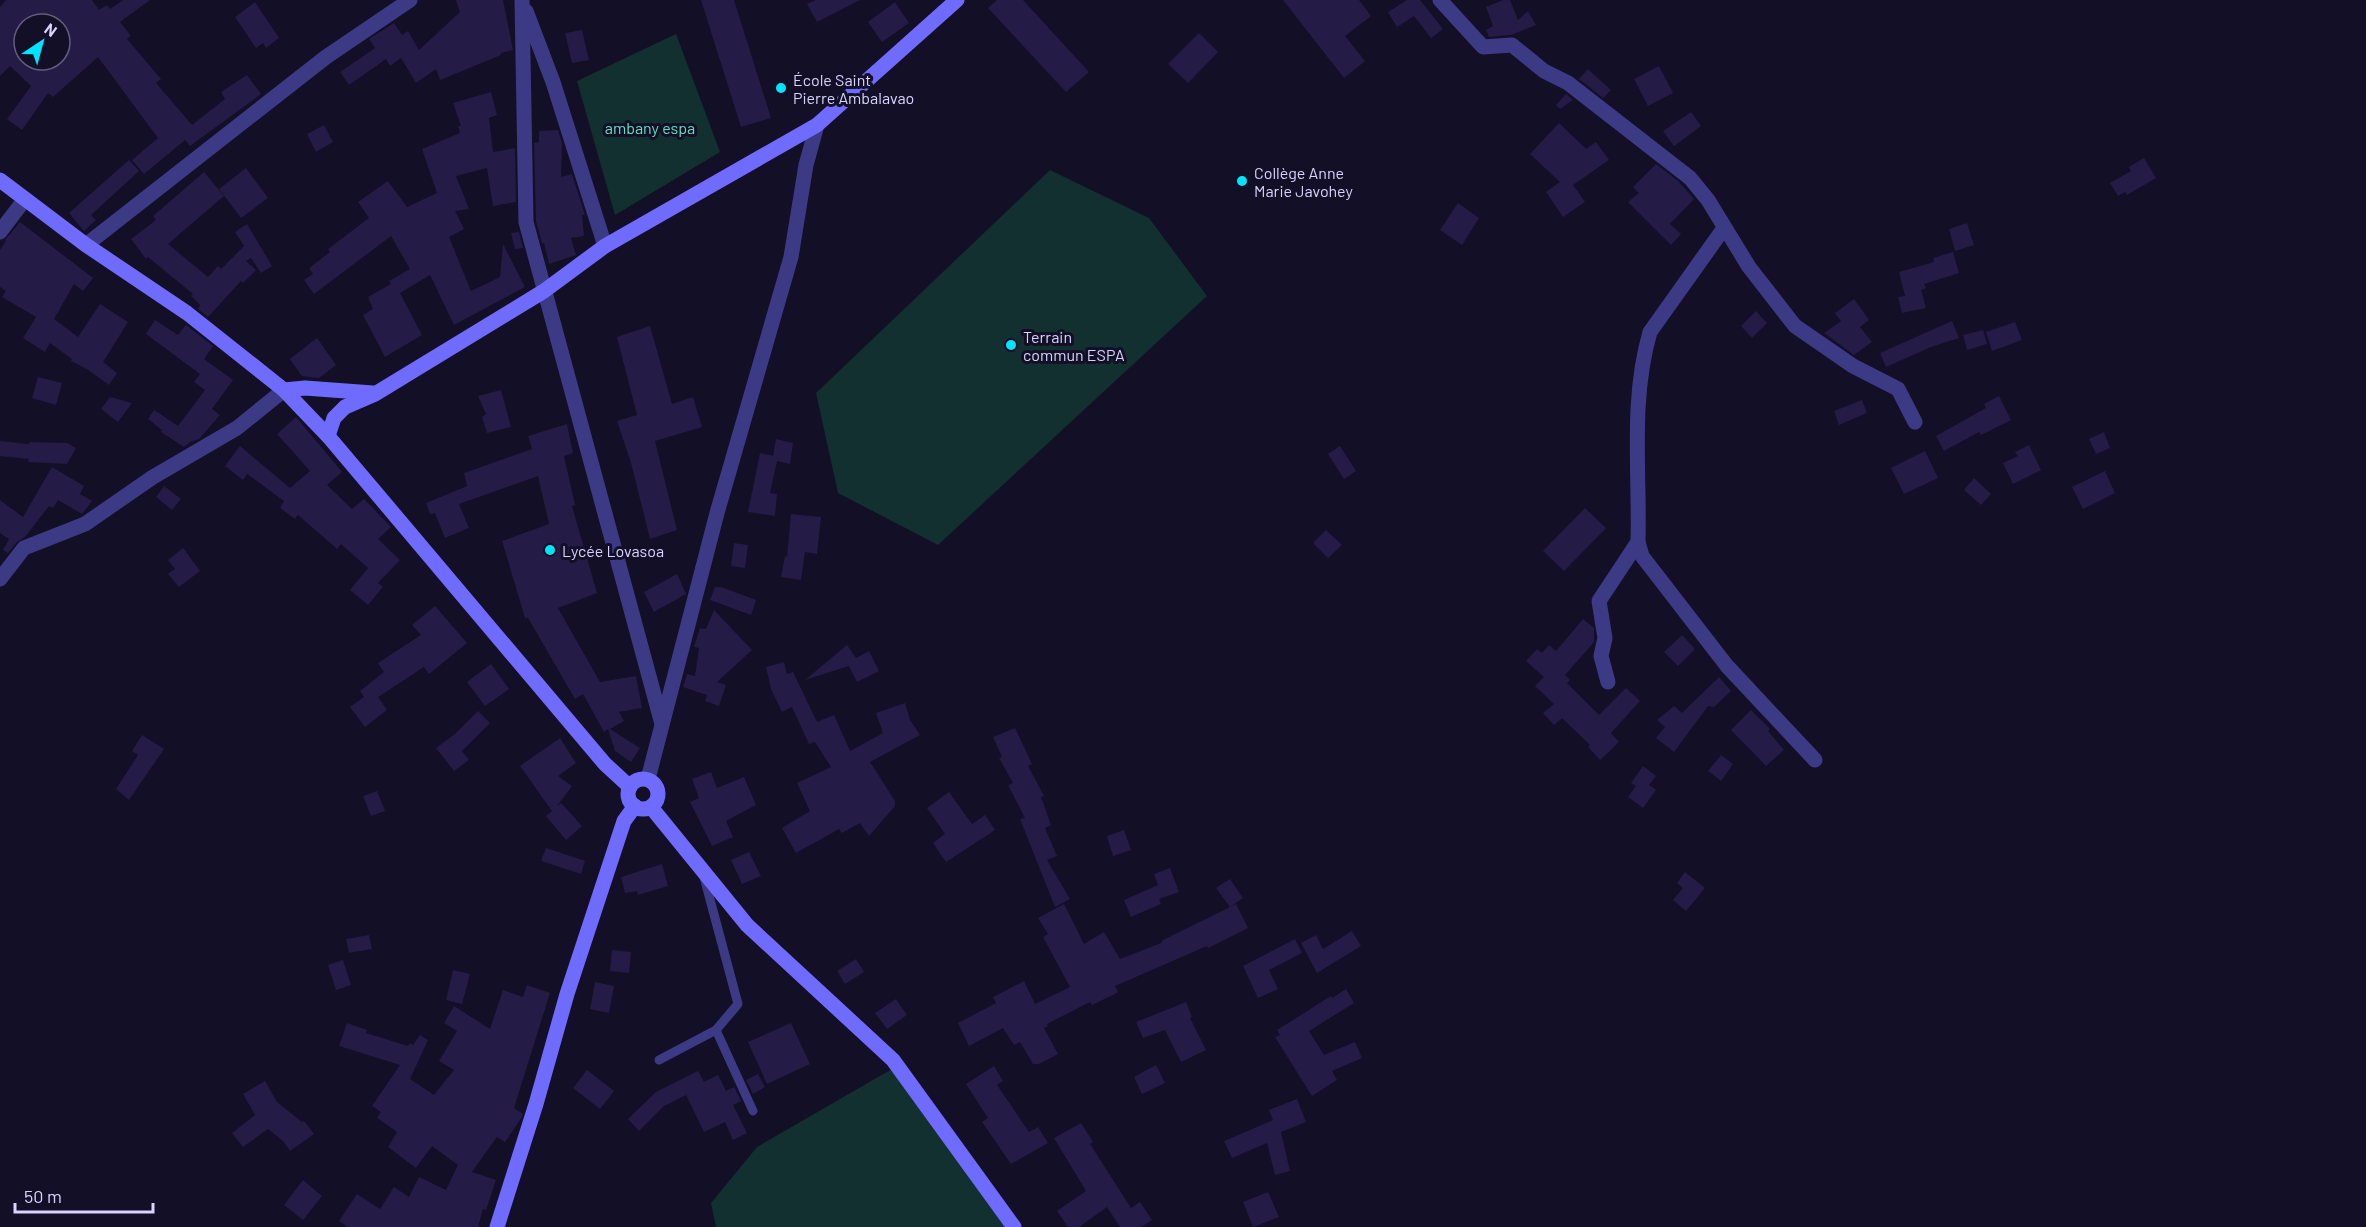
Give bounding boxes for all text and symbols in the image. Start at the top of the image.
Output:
north arrow [12,12,72,72]
text: N [41,19,61,40]
place label: École Saint Pierre Ambalavao [793,70,914,107]
marker: École Saint Pierre Ambalavao [774,81,788,95]
park label: ambany espa [605,118,695,137]
place label: Collège Anne Marie Javohey [1254,163,1353,200]
marker: Collège Anne Marie Javohey [1235,174,1249,188]
place label: Terrain commun ESPA [1023,327,1125,364]
marker: Terrain commun ESPA [1004,338,1018,352]
place label: Lycée Lovasoa [562,541,664,560]
marker: Lycée Lovasoa [543,543,557,557]
scale bar [15,1176,153,1214]
text: 50 m [24,1185,62,1207]

